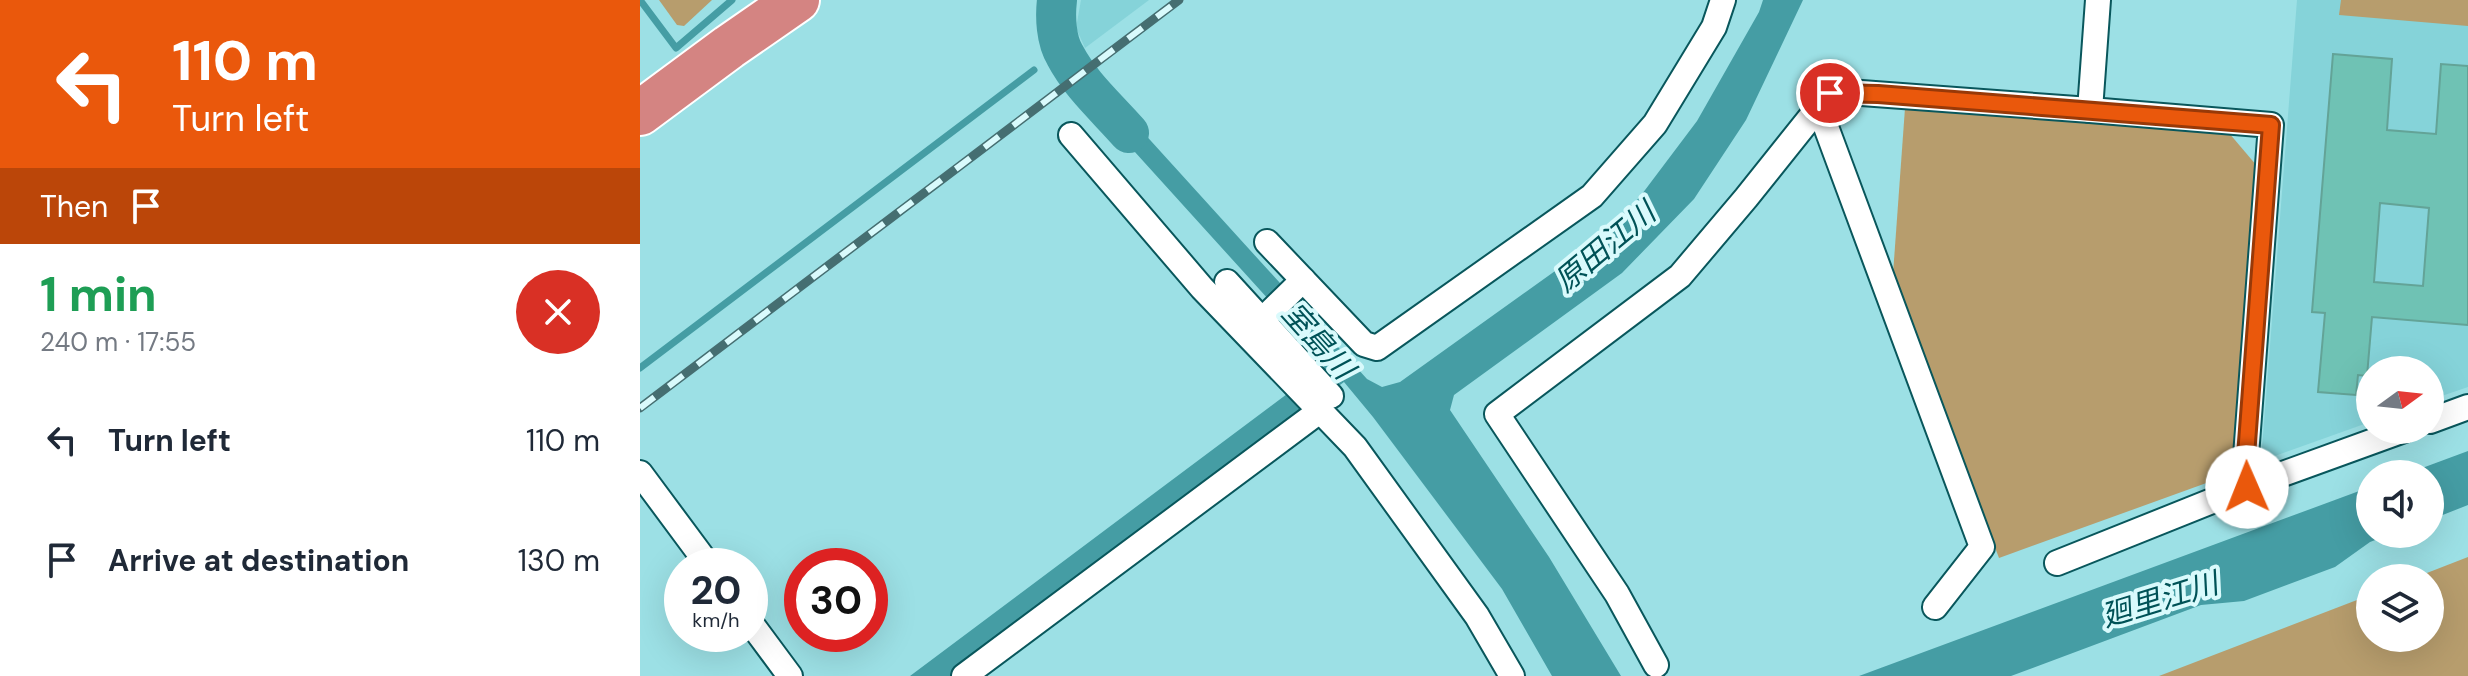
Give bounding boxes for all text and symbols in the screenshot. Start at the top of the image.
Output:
text: 110 m [172,24,318,97]
icon: left [40,32,144,136]
pin [1796,59,1864,127]
icon: arrive [1808,71,1852,115]
text: Turn left [172,95,309,142]
icon: arrive [124,184,168,228]
text: Then [40,187,108,226]
water label: 原田江川 [1546,191,1665,300]
text: 1 min [40,263,157,326]
button: close [516,270,600,354]
water label: 室島川 [1274,294,1365,389]
text: 240 m · 17:55 [40,325,196,359]
north arrow [2356,356,2444,444]
map controls [2356,356,2444,652]
icon: left [40,418,84,462]
text: Turn left [108,421,231,460]
text: 110 m [526,421,600,460]
position arrow [2205,445,2289,529]
button: sound [2356,460,2444,548]
icon: arrive [40,538,84,582]
text: Arrive at destination [108,541,409,580]
text: 130 m [518,541,600,580]
speed limit sign: 30 [784,548,888,652]
water label: 廻里江川 [2097,562,2226,636]
text: 20 [690,564,742,616]
button: layers [2356,564,2444,652]
text: km/h [692,607,740,633]

